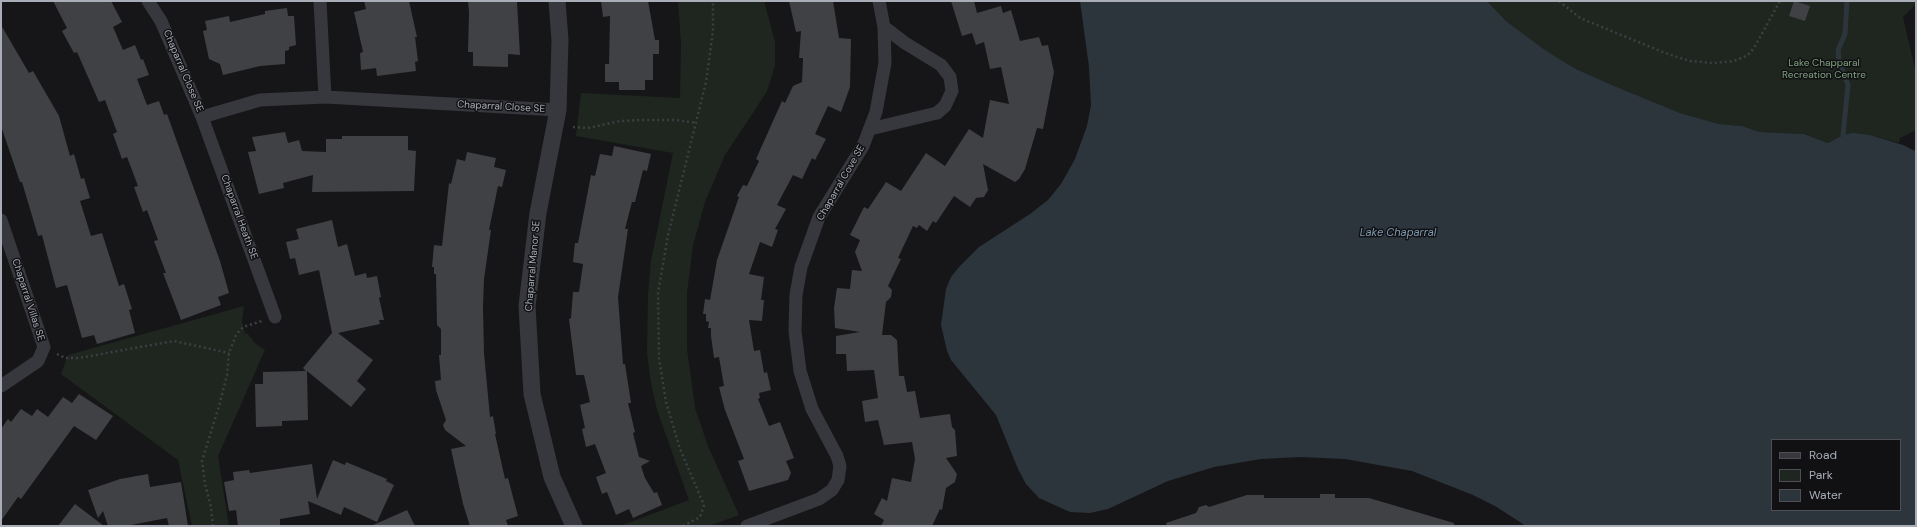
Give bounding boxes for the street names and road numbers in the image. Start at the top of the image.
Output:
street label: Chaparral Close SE [160,28,206,114]
street label: Chaparral Close SE [457,99,545,115]
street label: Chaparral Cove SE [814,143,868,223]
street label: Chaparral Heath SE [218,173,260,261]
street label: Chaparral Manor SE [523,220,543,312]
street label: Chaparral Villas SE [9,257,47,343]

